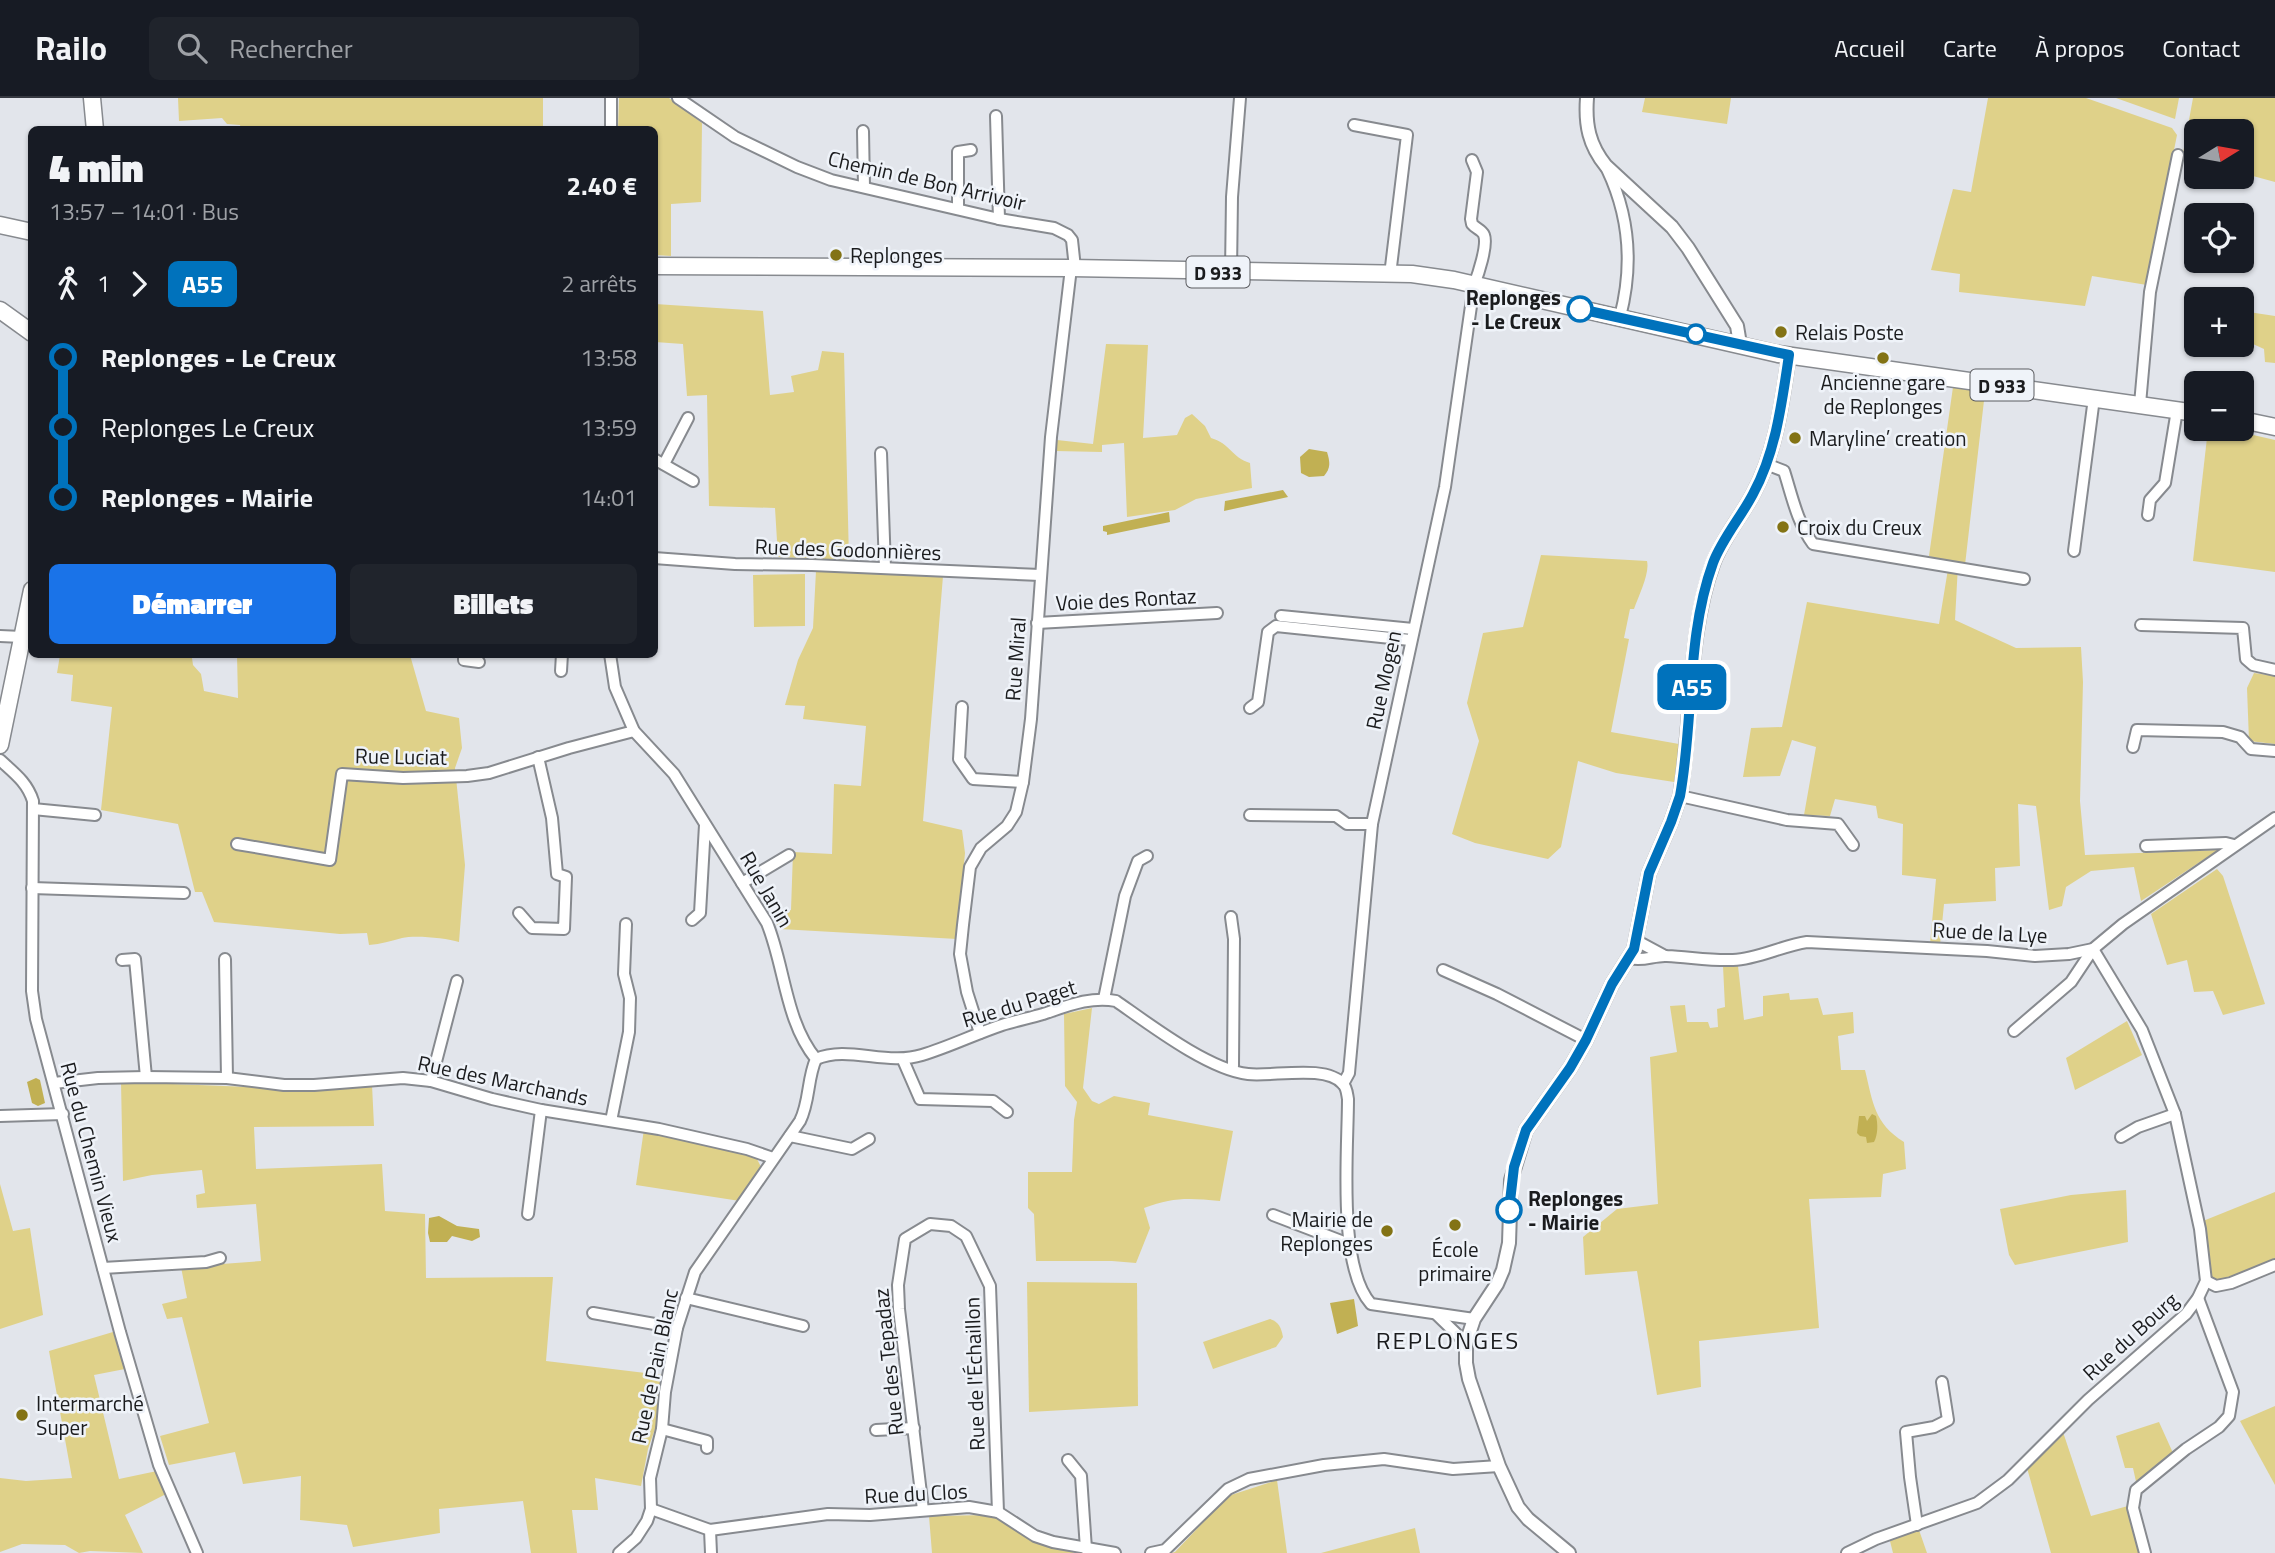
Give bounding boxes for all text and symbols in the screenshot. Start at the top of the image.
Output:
search box [149,17,639,80]
text: Railo [35,23,107,73]
icon: search [173,29,211,67]
text: Rechercher [229,29,353,68]
text: Accueil [1834,30,1905,66]
text: Carte [1943,30,1997,66]
text: À propos [2035,30,2124,66]
text: Contact [2162,30,2240,66]
north arrow [2184,119,2254,189]
map controls [2184,119,2254,441]
text: 4 min [49,139,143,197]
street label: Chemin de Bon Arrivoir [825,142,1029,218]
text: 2.40 € [566,166,637,205]
text: 13:57 – 14:01 · Bus [49,194,239,229]
button: locate [2184,203,2254,273]
place label: Replonges [850,239,943,271]
marker: Replonges [828,247,844,263]
road number: D 933 [1186,256,1250,288]
icon: walk [49,265,87,303]
icon: forward [120,265,158,303]
text: 1 [97,266,110,301]
text: A55 [182,266,223,302]
text: 2 arrêts [562,266,637,301]
place label: Replonges - Le Creux [1466,281,1561,337]
button: + [2184,287,2254,357]
marker: Replonges - Le Creux [1567,296,1593,322]
place label: Relais Poste [1795,316,1904,348]
unlabelled marker [1686,324,1706,344]
marker: Relais Poste [1773,324,1789,340]
text: Replonges - Le Creux [101,338,336,377]
text: 13:58 [580,340,637,375]
marker: Ancienne gare de Replonges [1875,350,1891,366]
place label: Ancienne gare de Replonges [1821,366,1945,422]
road number: D 933 [1970,370,2034,400]
button: − [2184,371,2254,441]
text: Replonges Le Creux [101,408,314,447]
text: 13:59 [580,410,637,445]
place label: Maryline’ creation [1809,422,1967,454]
marker: Maryline’ creation [1787,430,1803,446]
text: Replonges - Mairie [101,478,313,517]
text: 14:01 [580,480,637,515]
place label: Croix du Creux [1797,511,1922,543]
marker: Croix du Creux [1775,519,1791,535]
street label: Rue des Godonnières [754,530,942,568]
button: Démarrer [49,564,336,644]
button: Billets [350,564,637,644]
street label: Voie des Rontaz [1055,579,1197,619]
street label: Rue Miral [996,616,1034,702]
street label: Rue Mogen [1357,627,1409,733]
line badge: A55 [1652,664,1732,710]
text: A55 [1671,669,1713,705]
street label: Rue Luciat [355,739,448,773]
street label: Rue Janin [732,845,802,933]
street label: Rue de la Lye [1932,913,2048,951]
street label: Rue du Paget [958,970,1081,1036]
street label: Rue des Marchands [415,1046,591,1114]
street label: Rue du Chemin Vieux [53,1058,132,1246]
place label: Replonges - Mairie [1528,1182,1623,1238]
marker: Replonges - Mairie [1496,1197,1522,1223]
place label: Mairie de Replonges [1280,1203,1373,1259]
marker: École primaire [1447,1217,1463,1233]
marker: Mairie de Replonges [1379,1223,1395,1239]
place label: École primaire [1418,1233,1492,1289]
street label: Rue du Bourg [2075,1284,2185,1388]
street label: Rue de Pain Blanc [622,1286,686,1446]
street label: Rue des Tepadaz [864,1287,912,1437]
street label: Rue de l'Échaillon [955,1297,993,1451]
district label: REPLONGES [1376,1322,1520,1358]
place label: Intermarché Super [36,1387,144,1443]
marker: Intermarché Super [14,1407,30,1423]
street label: Rue du Clos [864,1474,968,1512]

